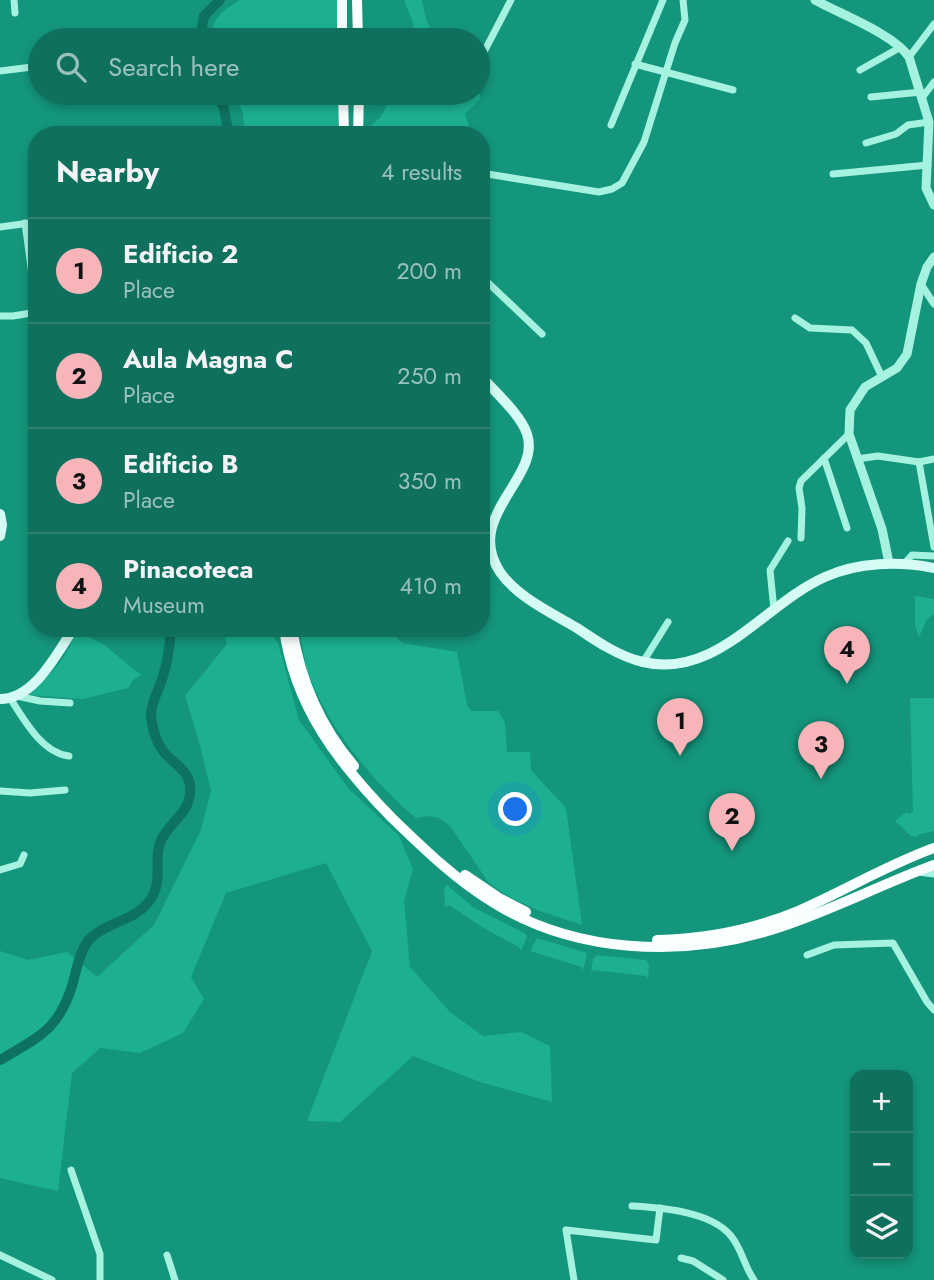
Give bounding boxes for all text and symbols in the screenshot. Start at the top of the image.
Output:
search box [28,28,490,105]
icon: search [52,48,90,86]
text: Search here [108,48,240,86]
text: Nearby [56,150,159,193]
text: 4 results [381,155,462,189]
text: Edificio 2 [123,235,238,273]
text: 1 [73,254,85,288]
text: 200 m [396,254,462,288]
text: Place [123,273,175,307]
text: Aula Magna C [123,340,293,378]
text: 2 [71,359,87,393]
text: 250 m [397,359,462,393]
text: Place [123,378,175,412]
text: Edificio B [123,445,238,483]
text: 3 [72,464,86,498]
text: 350 m [398,464,462,498]
text: Place [123,483,175,517]
text: Pinacoteca [123,550,254,588]
text: 4 [71,569,87,603]
text: 410 m [400,569,462,603]
text: Museum [123,588,205,622]
pin: 4 [824,626,870,684]
pin: 1 [657,698,703,756]
pin: 3 [798,721,844,779]
your location [498,792,532,826]
pin: 2 [709,793,755,851]
map controls [850,1070,913,1259]
button: + [850,1070,913,1133]
button: − [850,1133,913,1196]
button: layers [850,1196,913,1259]

